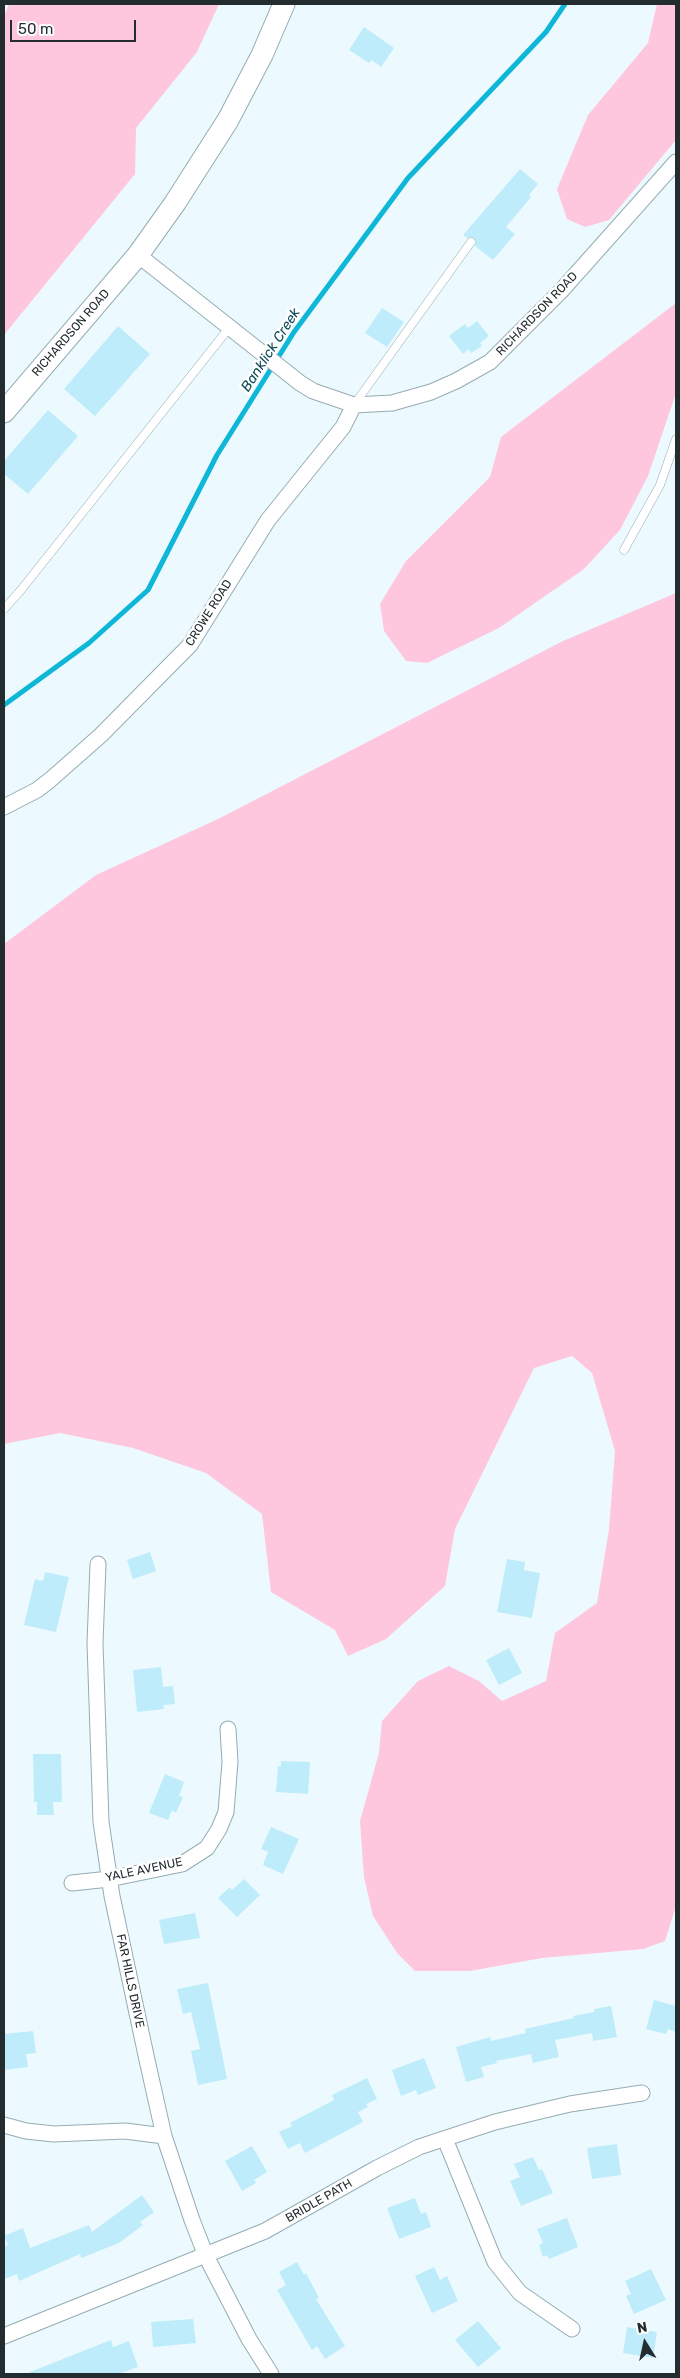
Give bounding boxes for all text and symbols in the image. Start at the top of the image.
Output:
scale bar [12,10,139,42]
text: 50 m [18,20,53,38]
street label: RICHARDSON ROAD [493,269,581,359]
street label: RICHARDSON ROAD [29,286,113,380]
water label: Banklick Creek [238,305,304,395]
street label: CROWE ROAD [183,577,235,649]
street label: YALE AVENUE [104,1855,184,1885]
street label: FAR HILLS DRIVE [113,1933,147,2029]
street label: BRIDLE PATH [283,2176,355,2226]
north arrow [620,2318,670,2368]
text: N [636,2318,649,2337]

